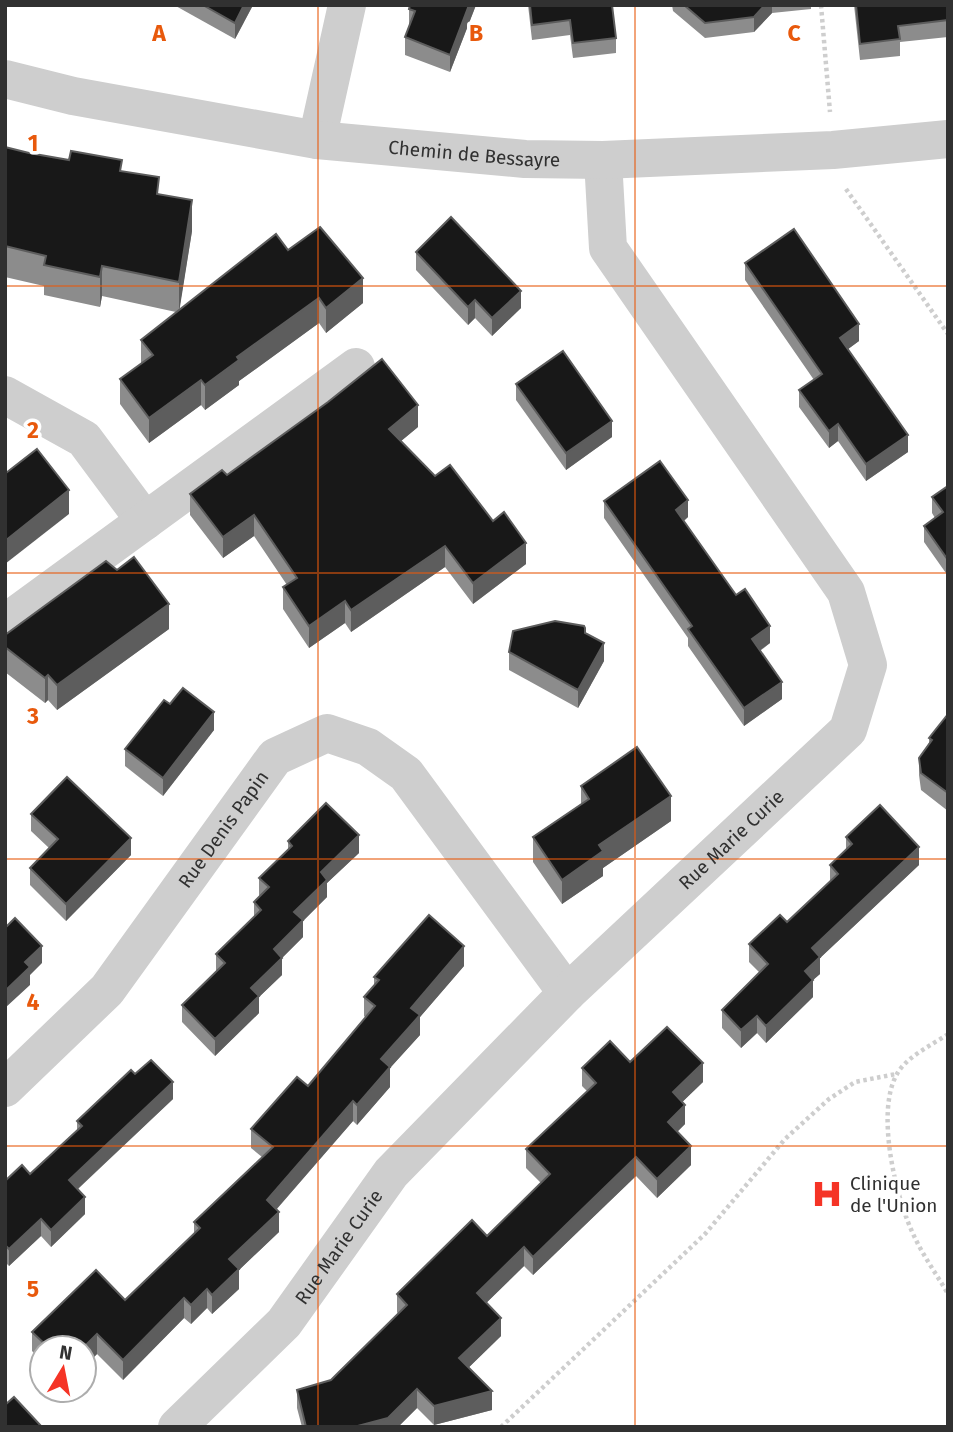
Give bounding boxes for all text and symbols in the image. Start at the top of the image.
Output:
text: A [151,19,166,47]
text: B [469,19,483,47]
text: C [787,19,801,47]
text: 1 [28,129,38,157]
street label: Chemin de Bessayre [387,135,560,171]
text: 2 [27,416,39,444]
text: 3 [26,702,39,730]
street label: Rue Denis Papin [173,766,273,892]
street label: Rue Marie Curie [674,785,789,894]
text: 4 [27,988,40,1016]
place label: Clinique de l'Union [850,1172,938,1217]
hospital icon: Clinique de l'Union [810,1177,844,1211]
street label: Rue Marie Curie [290,1185,387,1309]
text: 5 [27,1275,39,1303]
north arrow [28,1334,98,1404]
text: N [58,1340,74,1365]

